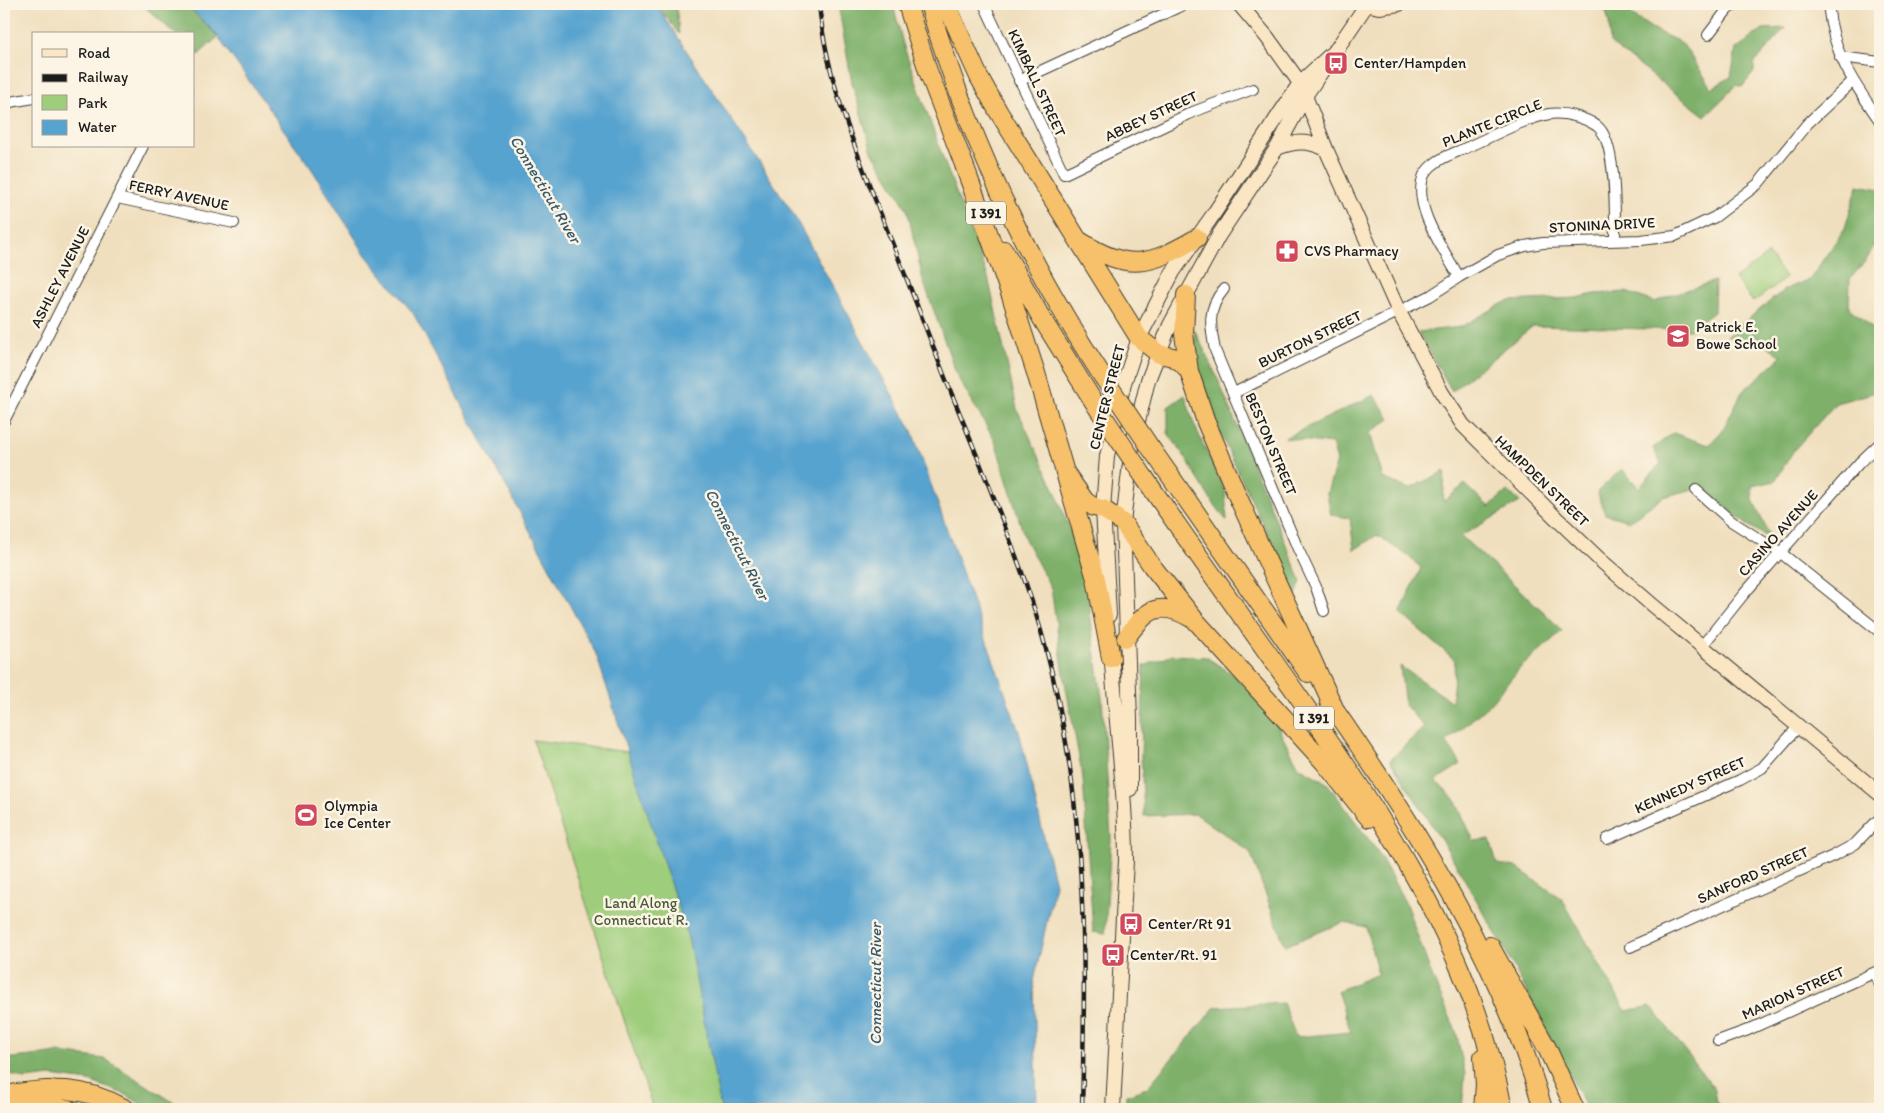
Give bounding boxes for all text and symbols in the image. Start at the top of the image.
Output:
street label: KIMBALL STREET [1004,26,1070,140]
legend [32,32,195,148]
text: Road [78,44,111,62]
bus stop icon: Center/Hampden [1323,50,1349,76]
place label: Center/Hampden [1354,54,1467,72]
text: Railway [78,68,128,86]
street label: ABBEY STREET [1102,86,1201,145]
text: Park [78,94,108,112]
street label: PLANTE CIRCLE [1439,95,1545,151]
text: Water [78,118,117,136]
water label: Connecticut River [506,132,586,248]
street label: FERRY AVENUE [127,176,231,214]
road number: I 391 [966,202,1006,224]
street label: STONINA DRIVE [1548,213,1656,237]
street label: ASHLEY AVENUE [27,223,93,331]
pharmacy icon: CVS Pharmacy [1274,238,1300,264]
place label: CVS Pharmacy [1304,242,1398,260]
street label: BURTON STREET [1255,306,1365,372]
place label: Patrick E. Bowe School [1696,318,1778,353]
school or university icon: Patrick E. Bowe School [1665,323,1691,349]
street label: CENTER STREET [1085,342,1129,452]
street label: BESTON STREET [1241,390,1301,499]
street label: HAMPDEN STREET [1491,432,1593,531]
water label: Connecticut River [701,486,775,605]
street label: CASINO AVENUE [1734,486,1822,580]
road number: I 391 [1294,706,1334,730]
street label: KENNEDY STREET [1632,752,1749,818]
place label: Olympia Ice Center [324,797,391,832]
sports icon: Olympia Ice Center [293,802,319,828]
street label: SANFORD STREET [1695,842,1812,908]
park label: Land Along Connecticut R. [594,894,688,929]
bus stop icon: Center/Rt 91 [1118,911,1144,937]
place label: Center/Rt 91 [1148,915,1231,933]
water label: Connecticut River [866,921,885,1045]
bus stop icon: Center/Rt. 91 [1100,942,1126,968]
place label: Center/Rt. 91 [1130,946,1217,964]
street label: MARION STREET [1739,962,1847,1024]

